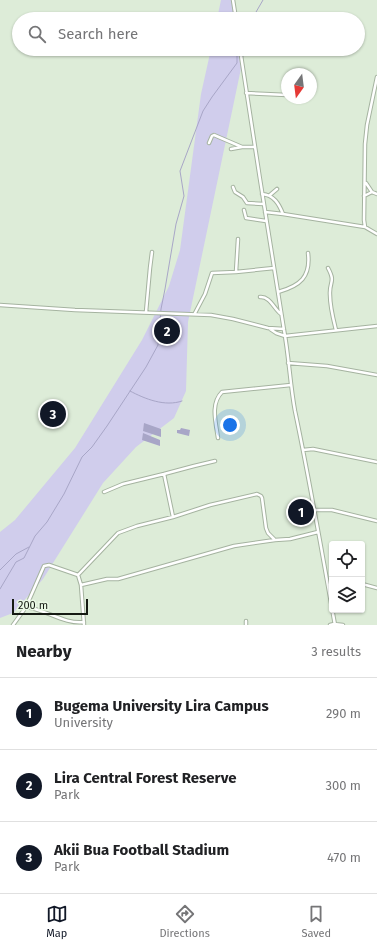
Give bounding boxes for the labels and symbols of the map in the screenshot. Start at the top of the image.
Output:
north arrow [281,68,317,104]
pin: 2 [154,316,180,346]
pin: 3 [40,399,66,429]
your location [220,415,240,435]
pin: 1 [288,497,314,527]
scale bar [12,597,88,616]

